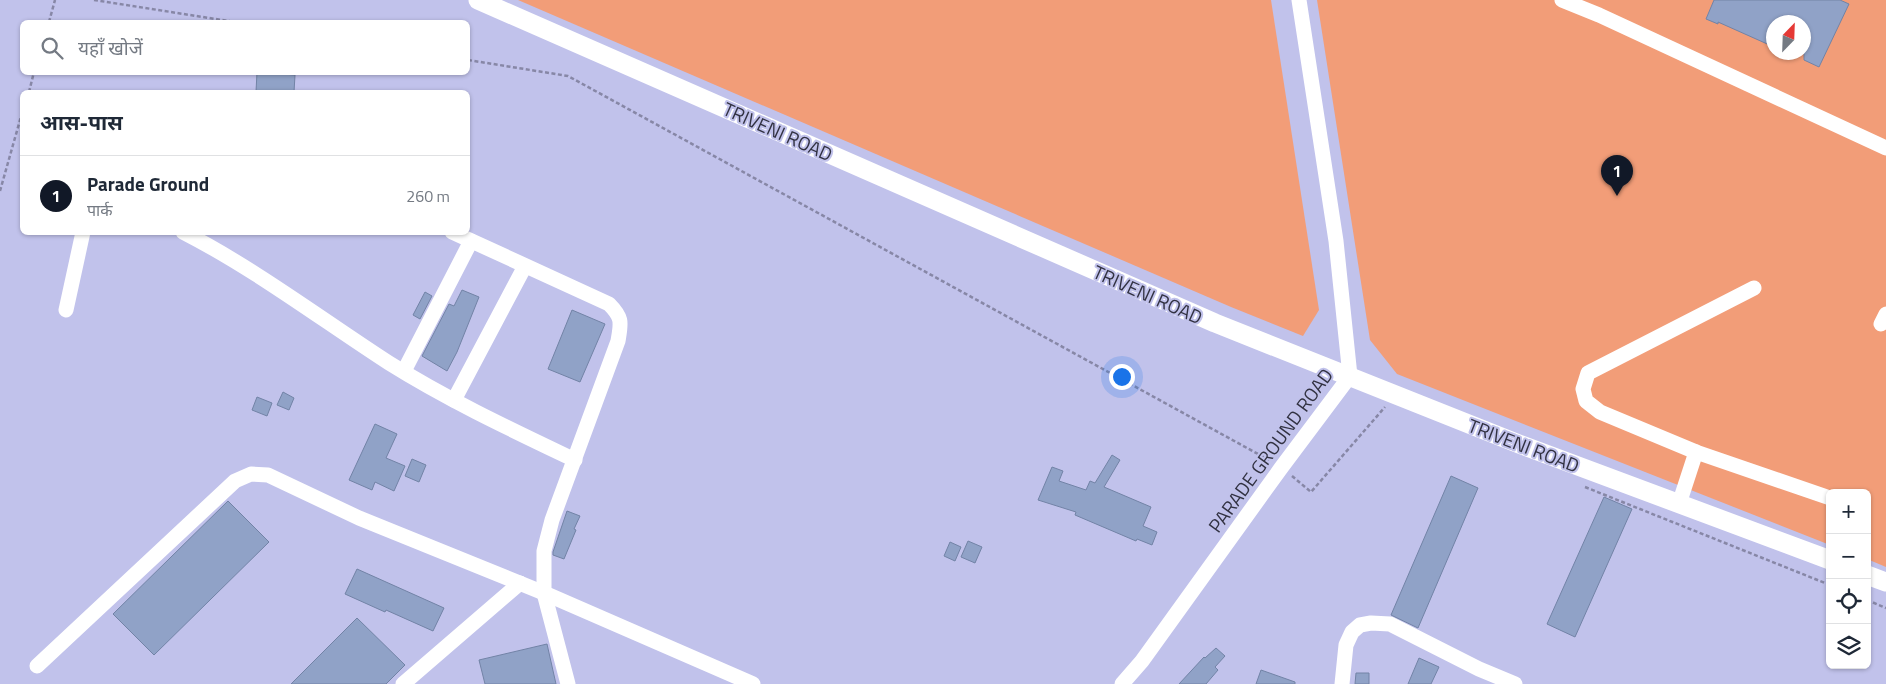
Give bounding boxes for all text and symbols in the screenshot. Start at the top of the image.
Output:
north arrow [1766,15,1811,60]
search box [20,20,470,75]
text: यहाँ खोजें [78,33,143,62]
icon: search [38,34,66,62]
street label: TRIVENI ROAD [719,94,837,168]
text: आस-पास [40,106,123,138]
pin: 1 [1601,155,1633,196]
text: Parade Ground [87,169,209,198]
text: 1 [52,184,60,208]
text: 260 m [406,184,450,208]
text: पार्क [87,198,113,222]
street label: TRIVENI ROAD [1089,257,1207,331]
street label: PARADE GROUND ROAD [1200,362,1340,538]
your location [1109,364,1135,390]
street label: TRIVENI ROAD [1464,410,1584,480]
map controls [1826,489,1871,669]
button: + [1826,489,1871,534]
button: − [1826,534,1871,579]
button: locate [1826,579,1871,624]
button: layers [1826,624,1871,669]

